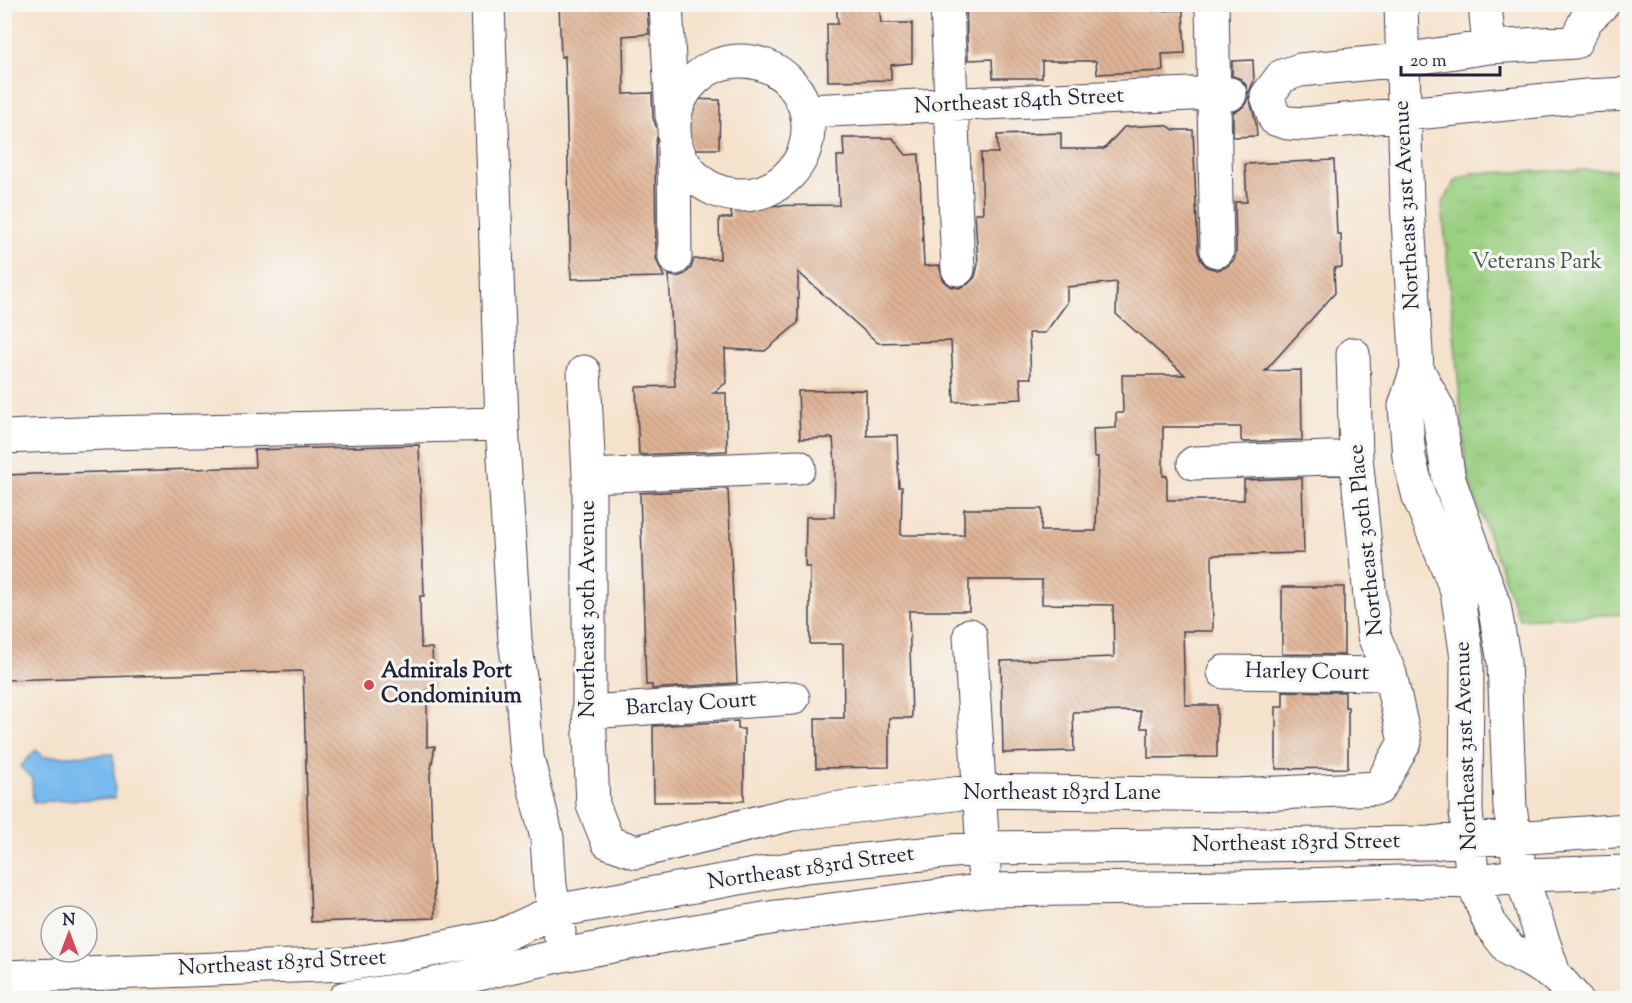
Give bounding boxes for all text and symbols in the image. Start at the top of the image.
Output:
scale bar [1401,39,1500,77]
text: 20 m [1410,49,1447,75]
street label: Northeast 184th Street [913,81,1125,123]
street label: Northeast 31st Avenue [1387,99,1429,311]
park label: Veterans Park [1472,247,1602,279]
street label: Northeast 30th Place [1341,442,1393,638]
street label: Northeast 30th Avenue [573,500,605,718]
street label: Northeast 31st Avenue [1447,641,1487,851]
place label: Admirals Port Condominium [381,656,522,713]
street label: Harley Court [1244,656,1370,690]
marker: Admirals Port Condominium [362,678,376,692]
street label: Barclay Court [625,684,758,726]
street label: Northeast 183rd Lane [963,778,1161,810]
street label: Northeast 183rd Street [1192,826,1401,862]
street label: Northeast 183rd Street [706,839,917,899]
north arrow [39,904,99,964]
text: N [63,910,76,933]
street label: Northeast 183rd Street [177,943,387,985]

